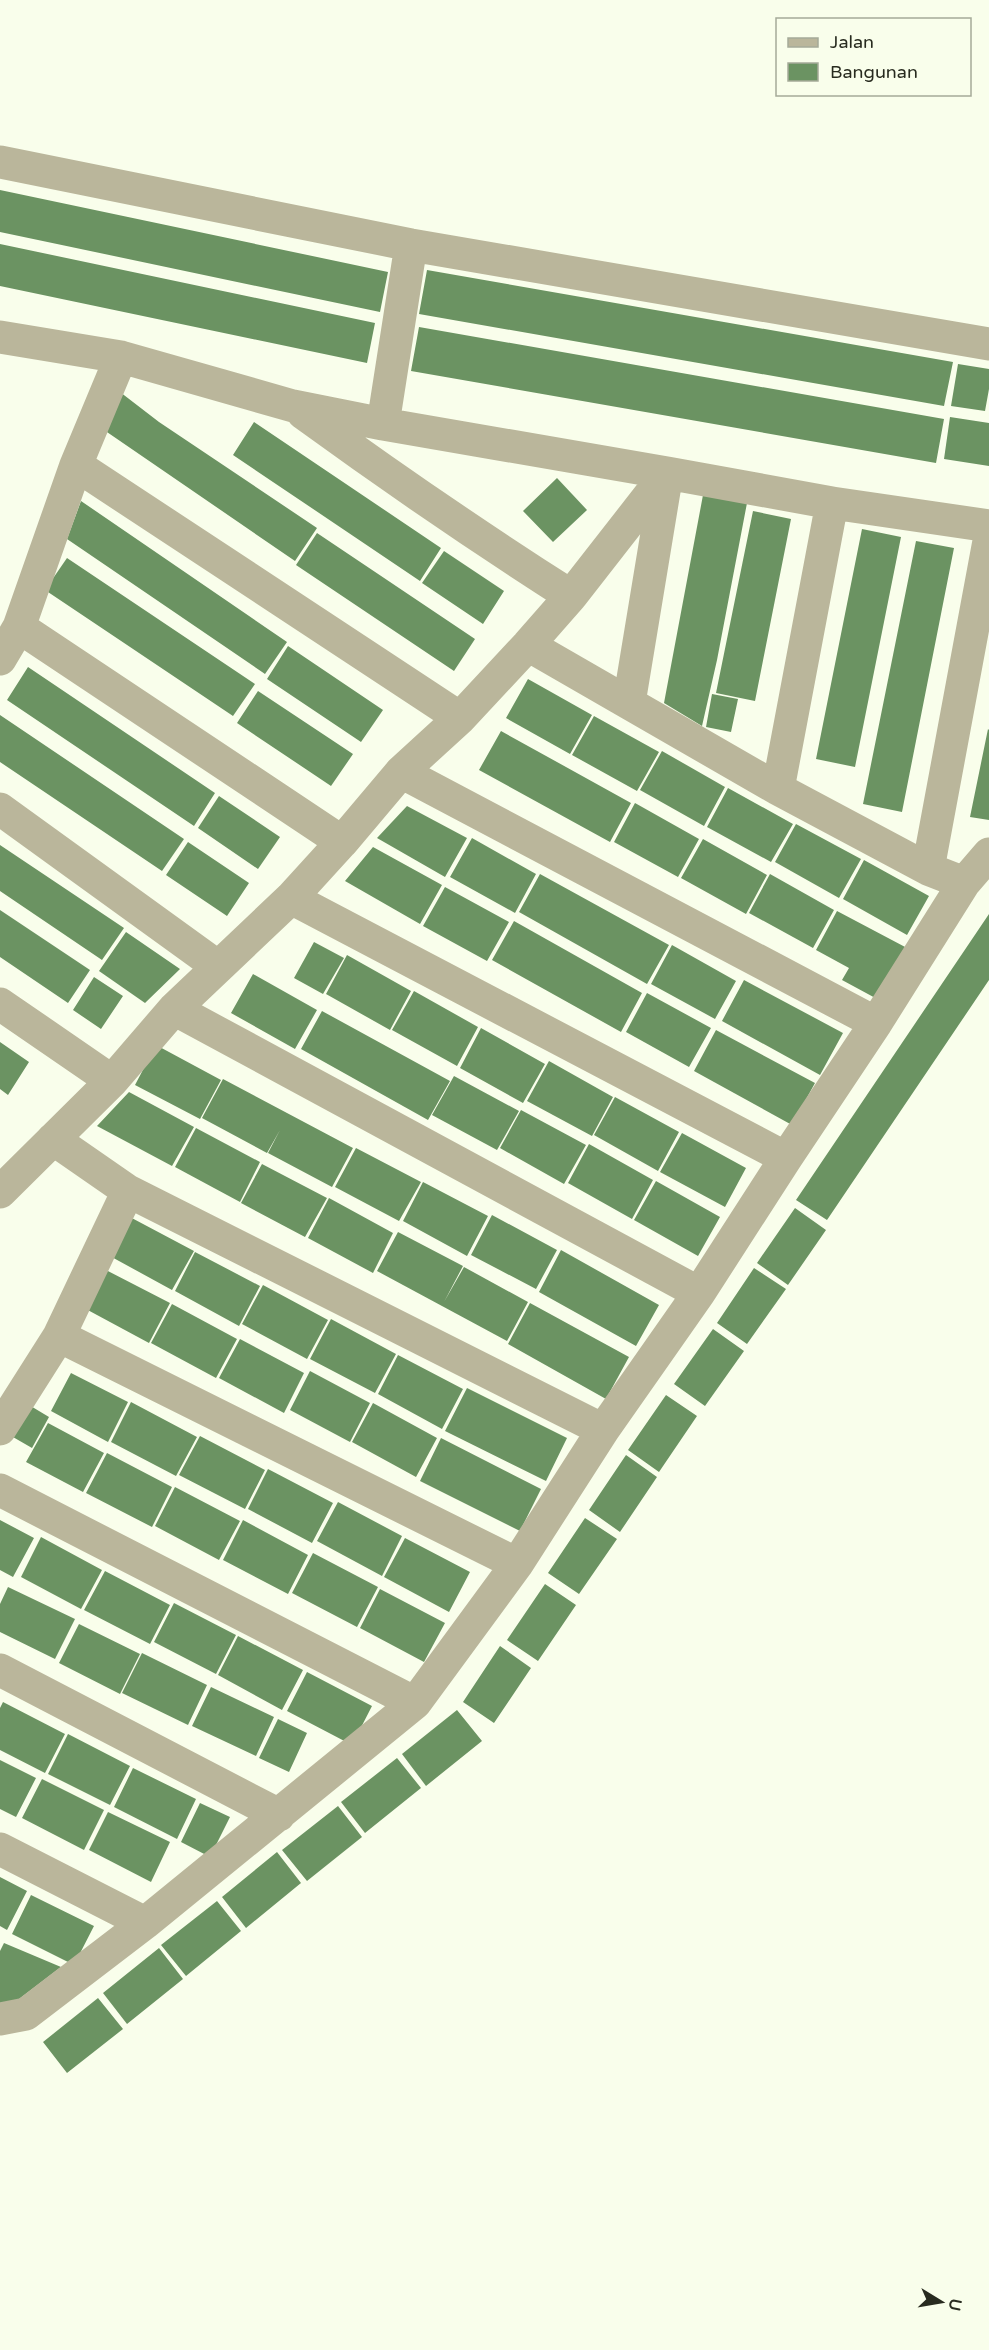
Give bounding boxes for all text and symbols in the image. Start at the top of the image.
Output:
legend [776,18,971,96]
text: Jalan [830,31,874,53]
text: Bangunan [830,61,918,83]
north arrow [911,2272,971,2332]
text: U [944,2297,966,2313]

